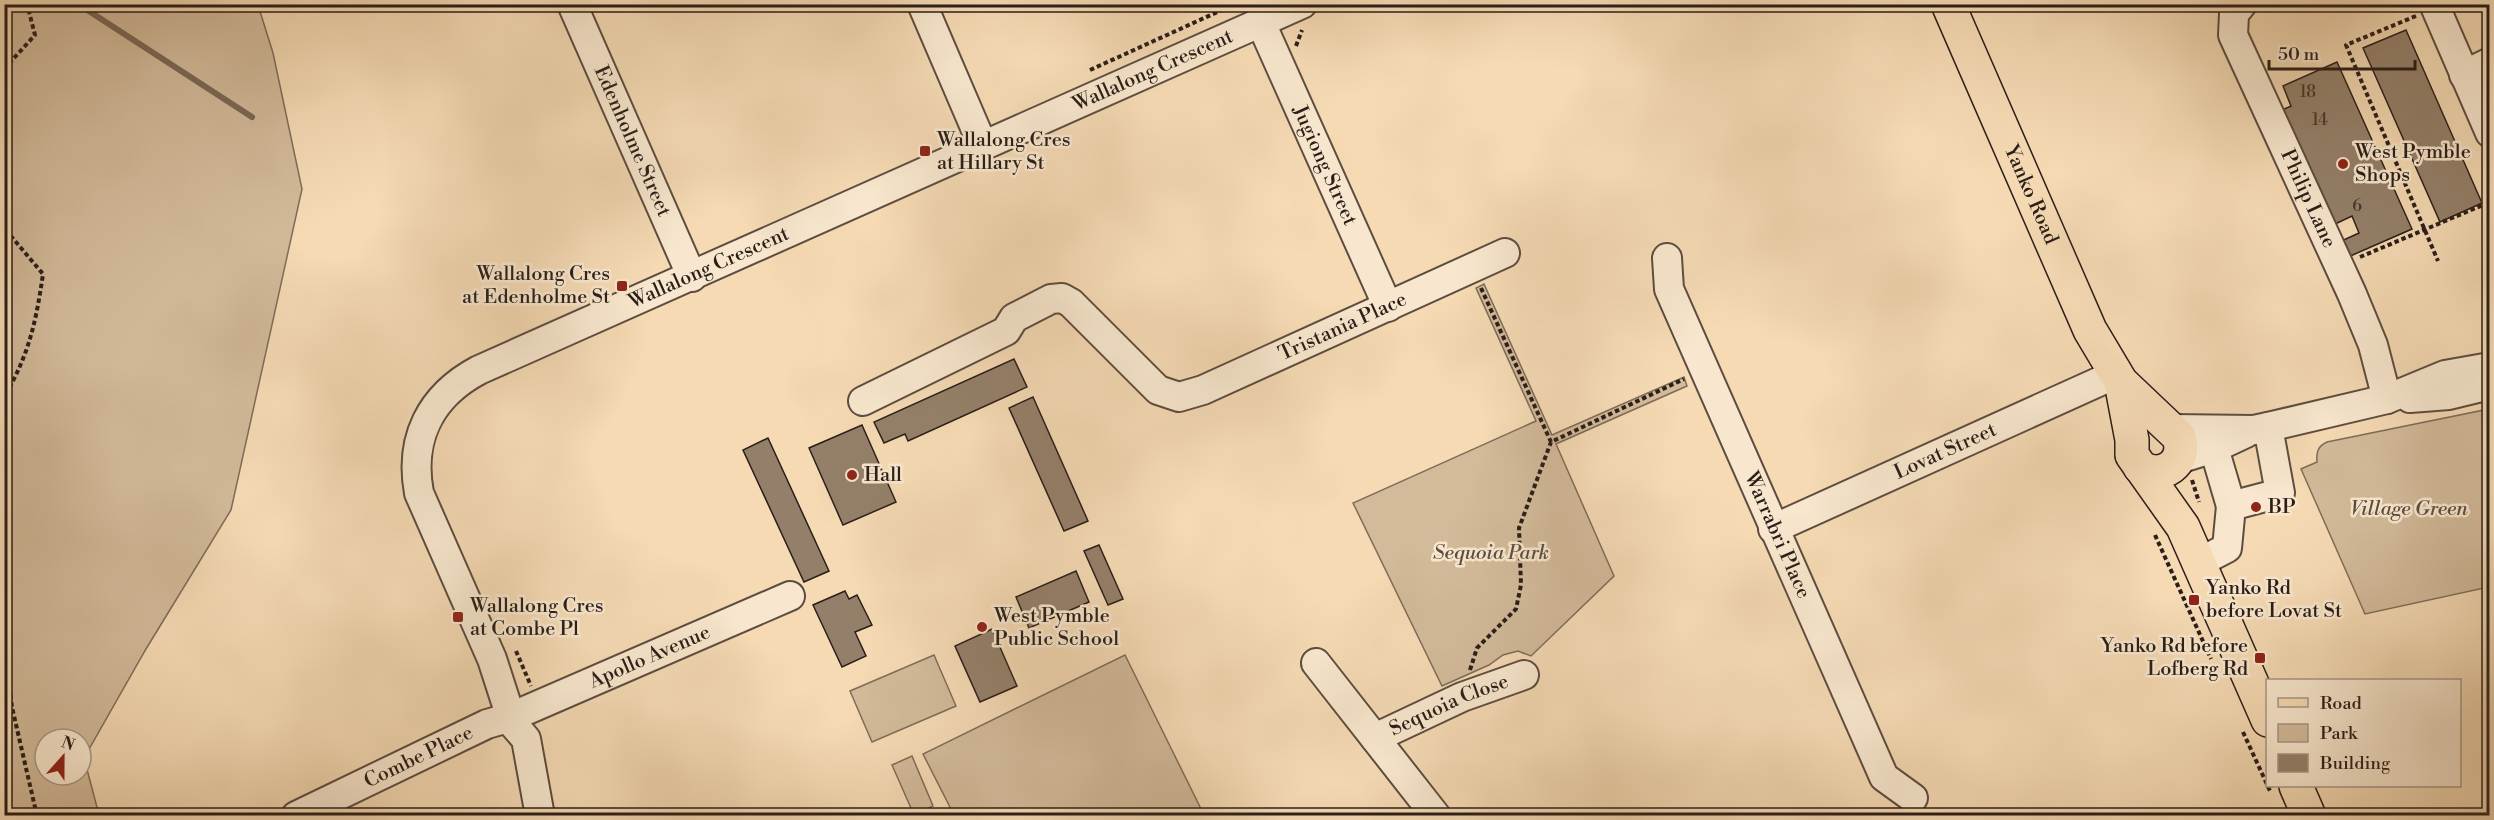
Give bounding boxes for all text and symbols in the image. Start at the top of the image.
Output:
street label: Wallalong Crescent [1068,24,1237,117]
scale bar [2269,33,2414,71]
text: 50 m [2278,43,2320,66]
street label: Edenholme Street [588,62,676,221]
house number: 18 [2300,82,2316,102]
street label: Jugiong Street [1287,101,1362,229]
house number: 14 [2312,110,2328,130]
place label: Wallalong Cres at Hillary St [936,128,1071,176]
street label: Yanko Road [1998,140,2064,249]
place label: West Pymble Shops [2354,140,2471,188]
marker: Wallalong Cres at Hillary St [918,144,932,158]
street label: Philip Lane [2275,145,2342,252]
marker: West Pymble Shops [2336,157,2350,171]
house number: 6 [2352,196,2362,216]
street label: Wallalong Crescent [624,221,793,315]
place label: Wallalong Cres at Edenholme St [462,262,610,310]
marker: Wallalong Cres at Edenholme St [615,279,629,293]
street label: Tristania Place [1275,287,1411,367]
street label: Lovat Street [1890,417,2000,485]
place label: Hall [864,463,902,488]
street label: Warrabri Place [1738,467,1816,602]
marker: Hall [845,468,859,482]
place label: BP [2267,495,2296,520]
park label: Village Green [2350,497,2468,522]
marker: BP [2249,500,2263,514]
park label: Sequoia Park [1433,541,1549,566]
place label: Yanko Rd before Lovat St [2205,576,2342,624]
marker: Yanko Rd before Lovat St [2187,593,2201,607]
place label: Wallalong Cres at Combe Pl [469,594,604,642]
place label: West Pymble Public School [993,604,1119,652]
marker: Wallalong Cres at Combe Pl [451,610,465,624]
street label: Apollo Avenue [584,620,714,695]
marker: West Pymble Public School [975,620,989,634]
place label: Yanko Rd before Lofberg Rd [2100,634,2249,682]
marker: Yanko Rd before Lofberg Rd [2253,651,2267,665]
street label: Sequoia Close [1385,669,1512,742]
legend [2266,679,2461,787]
text: Road [2320,692,2363,715]
street label: Combe Place [360,720,477,794]
text: Park [2320,722,2359,745]
north arrow [33,727,93,787]
text: N [59,732,78,756]
text: Building [2319,752,2391,775]

